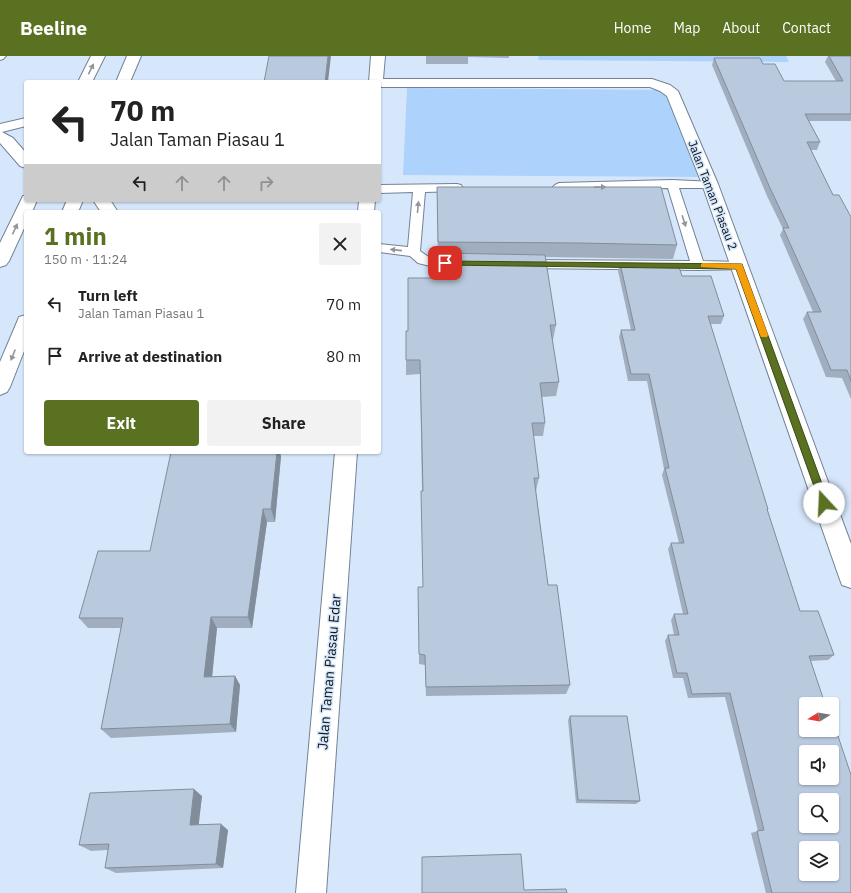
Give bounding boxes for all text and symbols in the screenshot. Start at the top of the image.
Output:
text: Beeline [20,16,87,40]
text: Home [614,19,651,37]
text: Map [673,19,700,37]
text: About [722,19,760,37]
text: Contact [782,19,831,37]
one-way arrow [88,63,94,75]
text: 70 m [110,92,175,129]
icon: left [44,96,96,148]
text: Jalan Taman Piasau 1 [110,128,285,151]
street label: Jalan Taman Piasau 2 [685,138,741,252]
icon: left [129,172,151,194]
icon: ahead [171,172,193,194]
icon: ahead [213,172,235,194]
icon: right [255,172,277,194]
one-way arrow [594,184,607,190]
one-way arrow [414,201,421,213]
one-way arrow [681,215,687,227]
text: 1 min [44,220,107,252]
one-way arrow [12,223,18,234]
button: close [319,223,361,265]
pin [428,246,462,280]
one-way arrow [390,247,403,253]
text: 150 m · 11:24 [44,251,127,268]
icon: arrive [434,252,456,274]
text: Turn left [78,286,138,305]
icon: left [44,293,66,315]
text: 70 m [326,295,361,314]
text: Jalan Taman Piasau 1 [78,305,204,322]
icon: arrive [44,345,66,367]
text: Arrive at destination [78,347,222,366]
text: 80 m [326,347,361,366]
one-way arrow [10,349,16,360]
button: Exit [44,400,199,446]
button: Share [207,400,361,446]
position arrow [803,482,845,524]
street label: Jalan Taman Piasau Edar [313,593,345,751]
north arrow [799,697,839,737]
map controls [799,697,839,881]
button: sound [799,745,839,785]
button: search [799,793,839,833]
button: layers [799,841,839,881]

